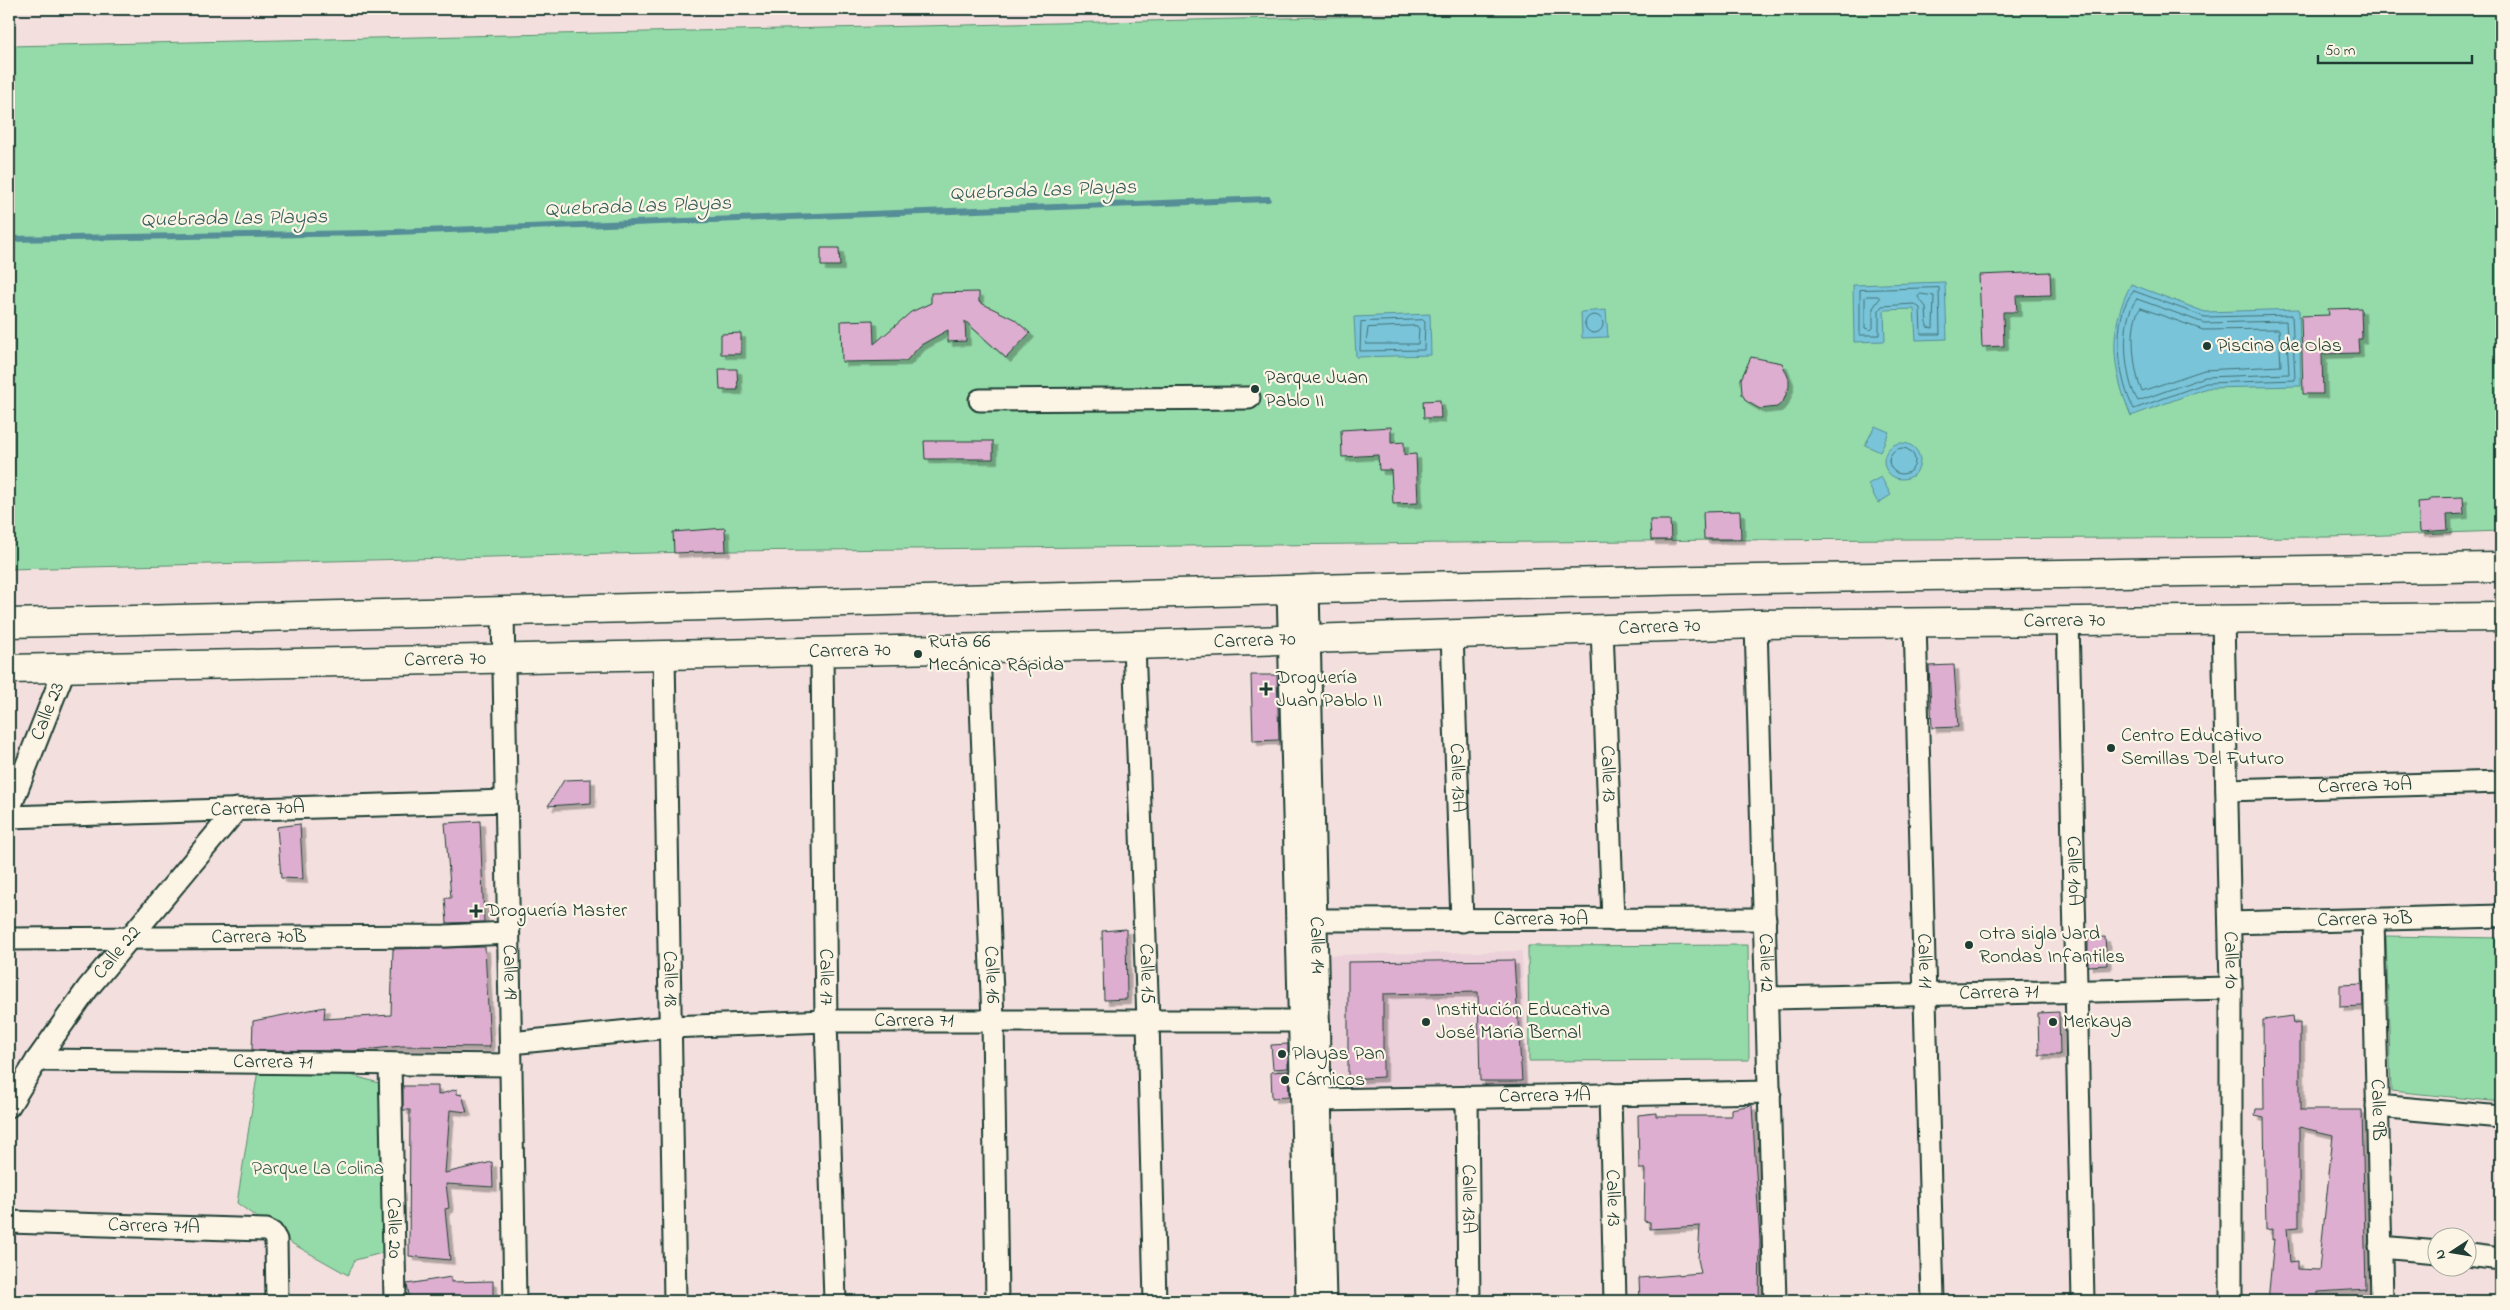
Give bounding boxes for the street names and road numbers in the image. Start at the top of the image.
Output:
street label: Carrera 70 [2023,606,2106,636]
street label: Carrera 70 [1618,611,1701,643]
street label: Carrera 70 [1213,625,1297,657]
street label: Carrera 70 [808,636,892,666]
street label: Carrera 70 [404,644,487,675]
street label: Calle 23 [23,678,73,745]
street label: Calle 13A [1441,743,1473,813]
street label: Calle 13 [1592,745,1623,803]
street label: Carrera 70A [2317,770,2413,802]
street label: Carrera 70A [210,793,306,825]
street label: Calle 10A [2058,836,2089,906]
street label: Carrera 70B [2317,904,2413,935]
street label: Carrera 70A [1494,905,1588,934]
street label: Calle 14 [1301,916,1332,974]
street label: Calle 22 [86,919,149,986]
street label: Carrera 70B [211,922,307,952]
street label: Calle 10 [2215,931,2246,989]
street label: Calle 12 [1750,933,1781,993]
street label: Calle 11 [1909,933,1939,989]
street label: Calle 15 [1131,943,1162,1004]
street label: Calle 19 [494,944,524,1000]
street label: Calle 16 [976,945,1007,1004]
street label: Calle 17 [811,948,840,1006]
street label: Calle 18 [655,951,684,1007]
street label: Carrera 71 [1959,978,2039,1008]
street label: Carrera 71 [874,1007,954,1036]
street label: Carrera 71 [233,1048,313,1077]
street label: Calle 9B [2362,1079,2393,1141]
street label: Carrera 71A [1499,1081,1591,1111]
street label: Calle 13A [1453,1164,1483,1234]
street label: Calle 13 [1597,1169,1628,1227]
street label: Calle 20 [378,1197,409,1259]
street label: Carrera 71A [107,1211,200,1242]

